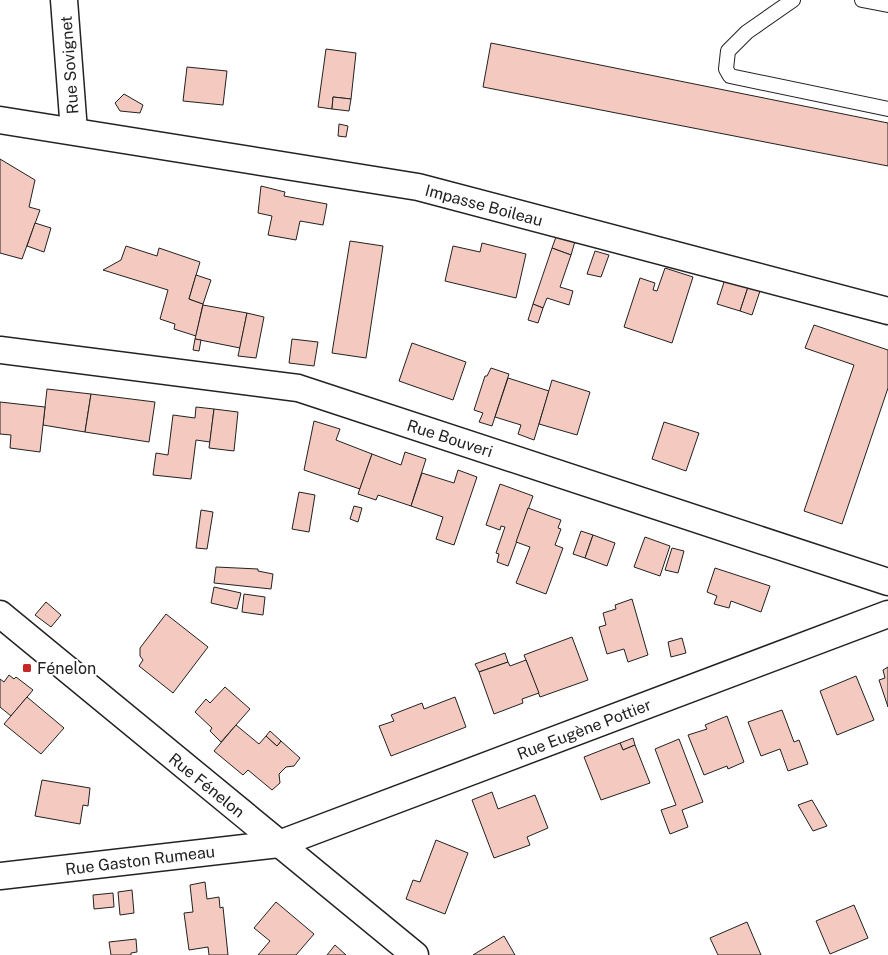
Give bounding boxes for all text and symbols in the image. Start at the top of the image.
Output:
street label: Rue Sovignet [57,15,82,115]
street label: Impasse Boileau [423,181,545,230]
street label: Rue Bouveri [405,416,495,461]
place label: Fénelon [37,659,96,678]
marker: Fénelon [21,662,33,674]
street label: Rue Eugène Pottier [514,695,654,764]
street label: Rue Fénelon [165,749,248,822]
street label: Rue Gaston Rumeau [64,842,216,879]

